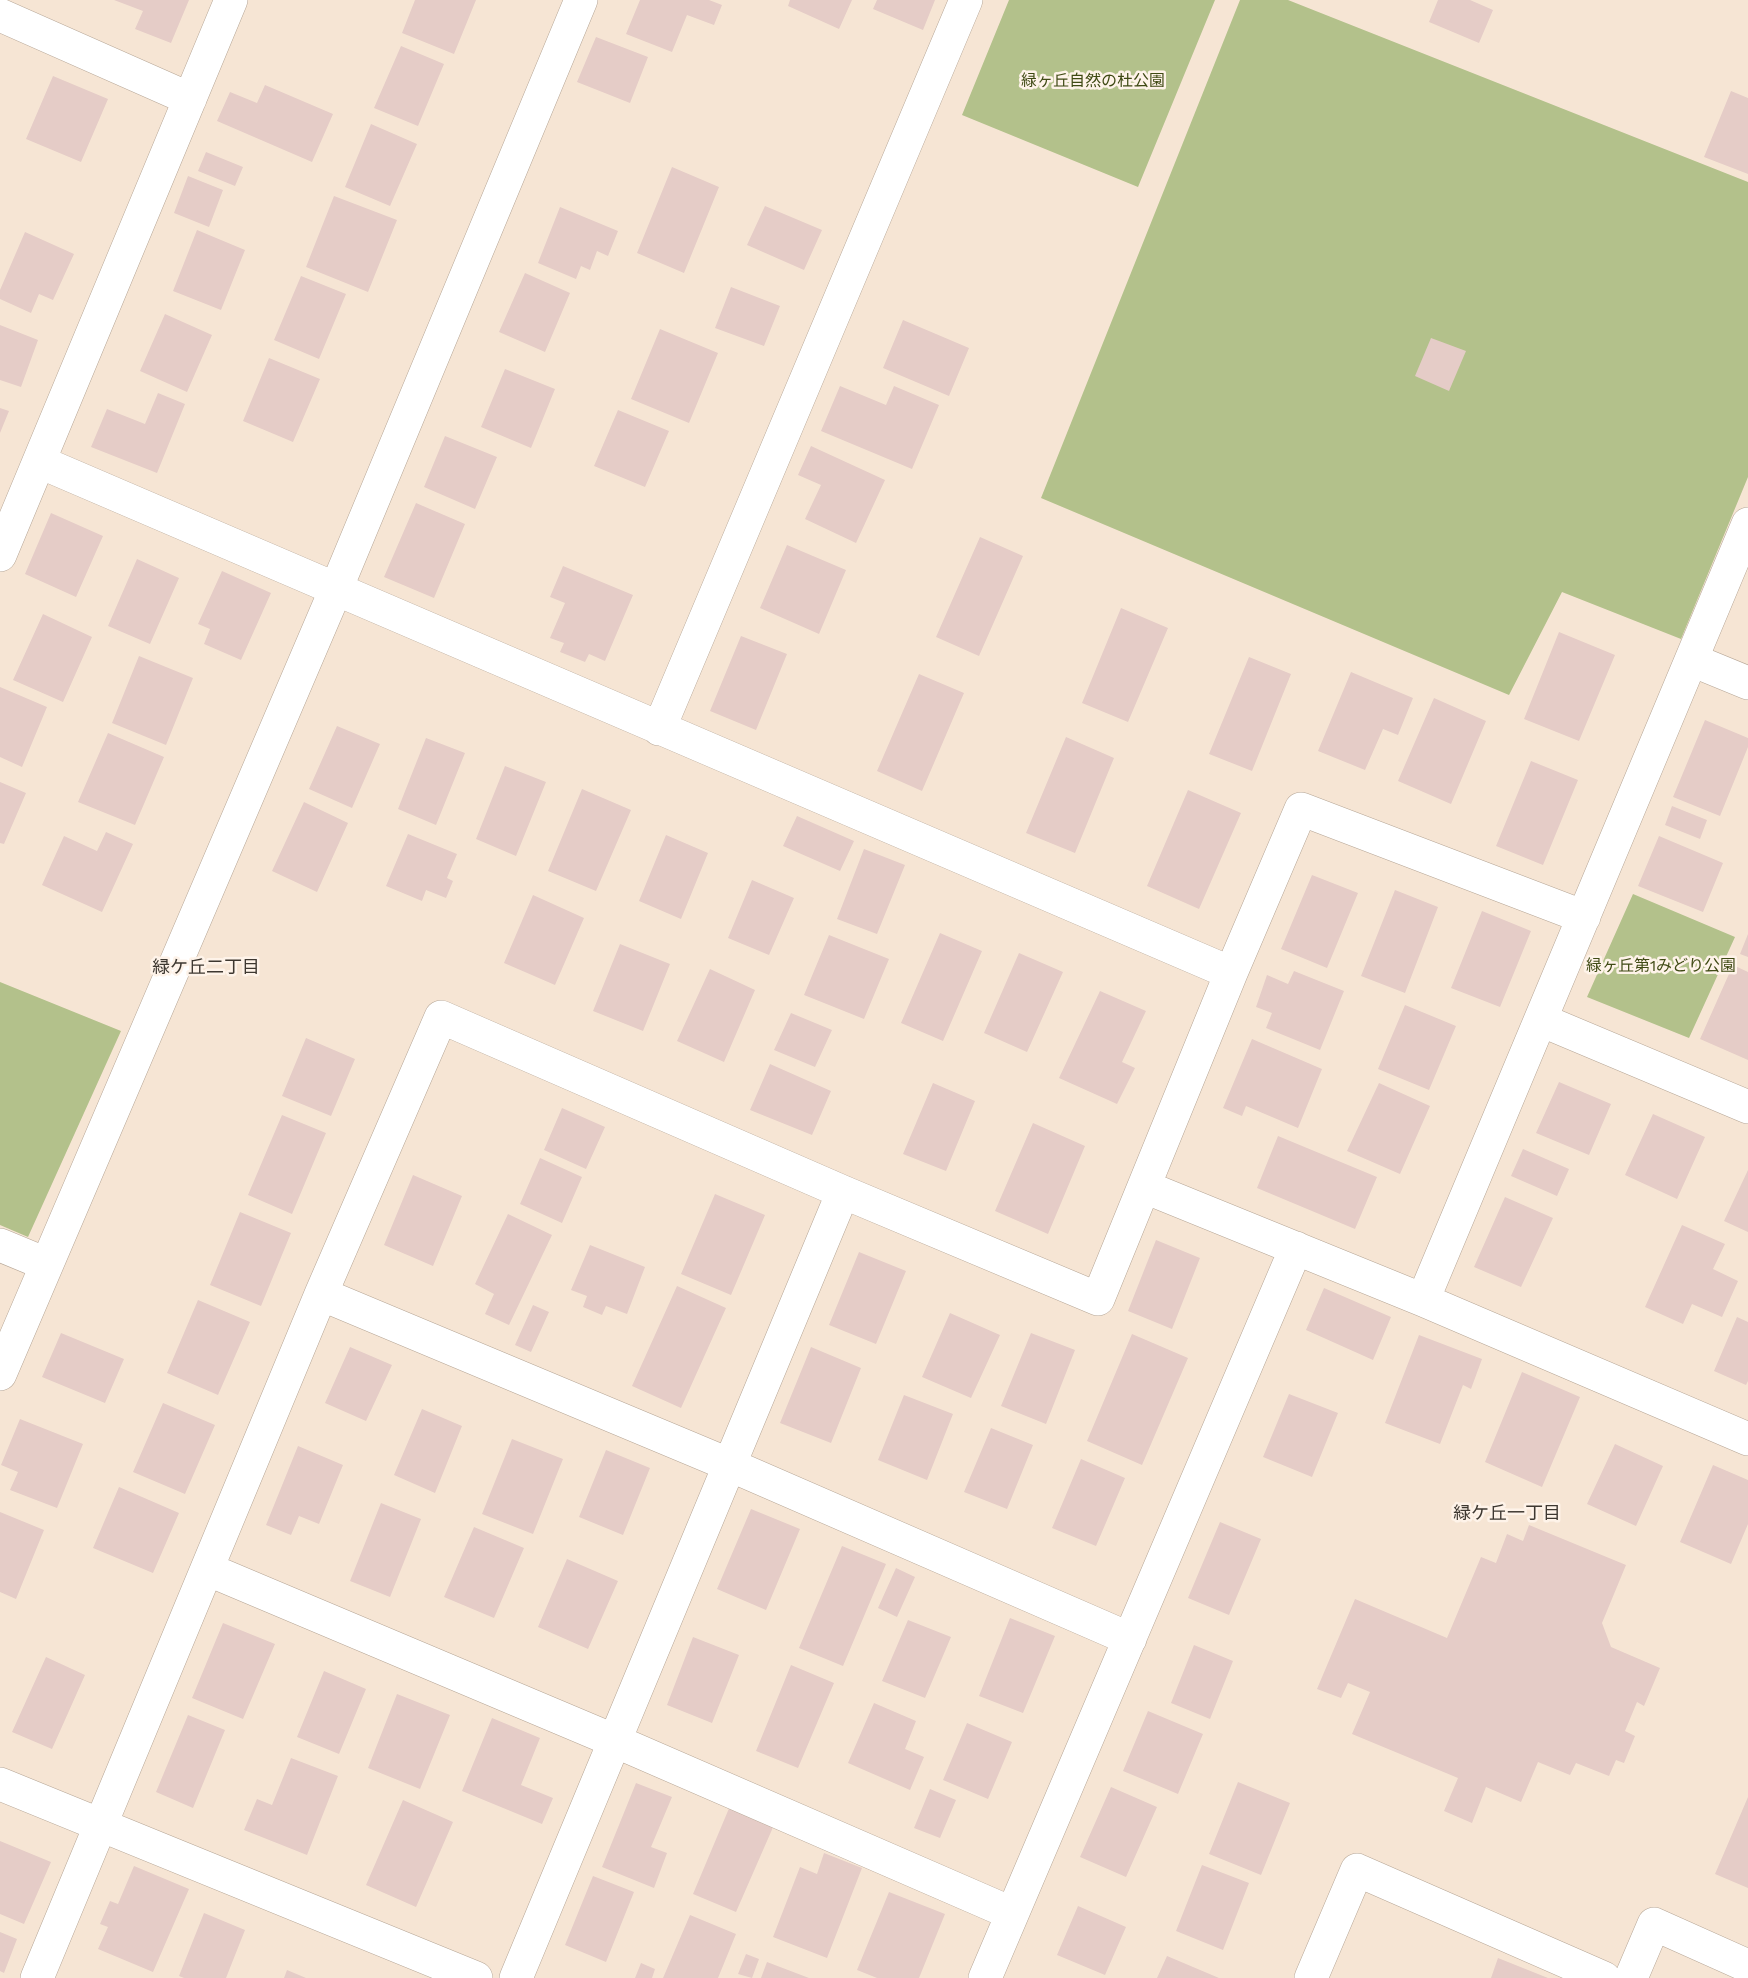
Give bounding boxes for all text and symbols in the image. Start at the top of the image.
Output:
park label: 緑ヶ丘自然の杜公園 [1021,71,1165,91]
park label: 緑ヶ丘第1みどり公園 [1586,956,1736,976]
district label: 緑ケ丘二丁目 [152,957,260,979]
district label: 緑ケ丘一丁目 [1453,1503,1561,1525]

